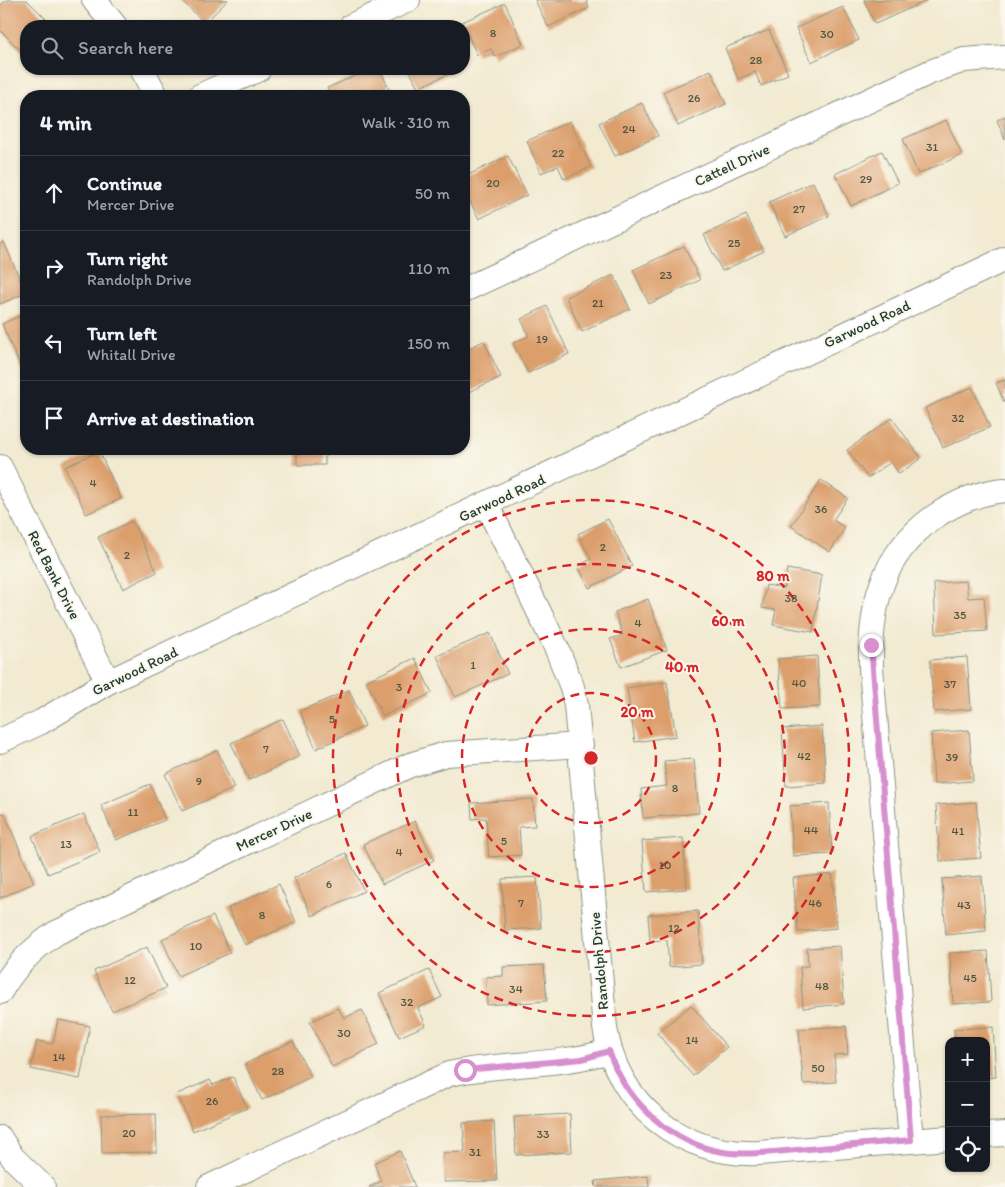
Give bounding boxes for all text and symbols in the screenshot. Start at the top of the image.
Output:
search box [20,20,470,75]
house number: 8 [490,26,497,40]
house number: 30 [820,27,834,41]
icon: search [38,34,66,62]
text: Search here [78,36,173,59]
house number: 28 [750,53,763,67]
house number: 26 [688,91,700,105]
text: 4 min [40,110,92,135]
text: Walk · 310 m [362,113,450,132]
house number: 24 [622,122,636,136]
street label: Cattell Drive [692,140,772,190]
house number: 31 [926,140,938,154]
house number: 22 [552,146,565,160]
text: Continue [87,172,162,195]
house number: 29 [860,172,872,186]
house number: 20 [486,176,500,190]
icon: ahead [40,179,68,207]
text: 50 m [415,184,450,203]
text: Mercer Drive [87,195,174,214]
house number: 27 [793,202,805,216]
house number: 25 [728,236,740,250]
text: Turn right [87,247,168,270]
icon: right [40,254,68,282]
text: 110 m [408,259,450,278]
house number: 23 [660,268,673,282]
text: Randolph Drive [87,270,192,289]
house number: 21 [592,296,604,310]
street label: Garwood Road [821,296,914,352]
text: Turn left [87,322,157,345]
icon: left [40,329,68,357]
house number: 19 [536,332,548,346]
text: 150 m [407,334,450,353]
text: Whitall Drive [87,345,176,364]
icon: arrive [40,404,68,432]
text: Arrive at destination [87,407,254,430]
house number: 32 [952,411,965,425]
street label: Garwood Road [456,470,549,526]
house number: 4 [89,476,97,490]
house number: 36 [815,502,827,516]
street label: Red Bank Drive [24,527,84,623]
house number: 2 [600,540,607,554]
house number: 2 [124,548,131,562]
text: 80 m [756,567,790,585]
house number: 38 [784,591,798,605]
house number: 35 [954,608,966,622]
text: 60 m [711,612,745,630]
house number: 4 [634,616,642,630]
route end [860,634,883,657]
street label: Garwood Road [89,642,182,700]
house number: 1 [470,658,476,672]
text: 40 m [665,658,700,676]
house number: 40 [792,676,806,690]
house number: 37 [944,677,956,691]
house number: 3 [396,680,403,694]
text: 20 m [620,703,654,721]
house number: 5 [329,712,335,726]
house number: 7 [263,742,269,756]
centre of rings [582,749,600,767]
house number: 42 [797,749,811,763]
house number: 39 [946,750,958,764]
house number: 9 [196,774,202,788]
house number: 8 [672,781,679,795]
house number: 11 [127,805,139,819]
street label: Mercer Drive [233,805,315,855]
house number: 44 [804,823,818,837]
house number: 41 [952,824,965,838]
house number: 5 [501,834,507,848]
house number: 13 [60,837,73,851]
house number: 4 [395,845,403,859]
house number: 10 [659,858,671,872]
house number: 6 [326,877,332,891]
house number: 7 [518,896,524,910]
house number: 46 [808,896,822,910]
house number: 43 [957,898,971,912]
house number: 8 [259,908,266,922]
street label: Randolph Drive [586,911,612,1011]
house number: 12 [668,921,681,935]
house number: 10 [190,939,202,953]
house number: 45 [963,971,977,985]
house number: 12 [124,973,137,987]
house number: 48 [815,979,829,993]
house number: 34 [509,982,523,996]
house number: 32 [401,995,414,1009]
house number: 30 [337,1026,351,1040]
house number: 14 [686,1033,698,1047]
map controls [945,1037,990,1172]
button: + [945,1037,990,1082]
house number: 14 [53,1050,65,1064]
route start [454,1059,477,1082]
house number: 50 [811,1061,825,1075]
house number: 28 [272,1064,285,1078]
button: − [945,1082,990,1127]
house number: 26 [206,1094,218,1108]
house number: 20 [122,1126,136,1140]
house number: 33 [536,1127,550,1141]
button: locate [945,1127,990,1172]
house number: 31 [469,1145,481,1159]

